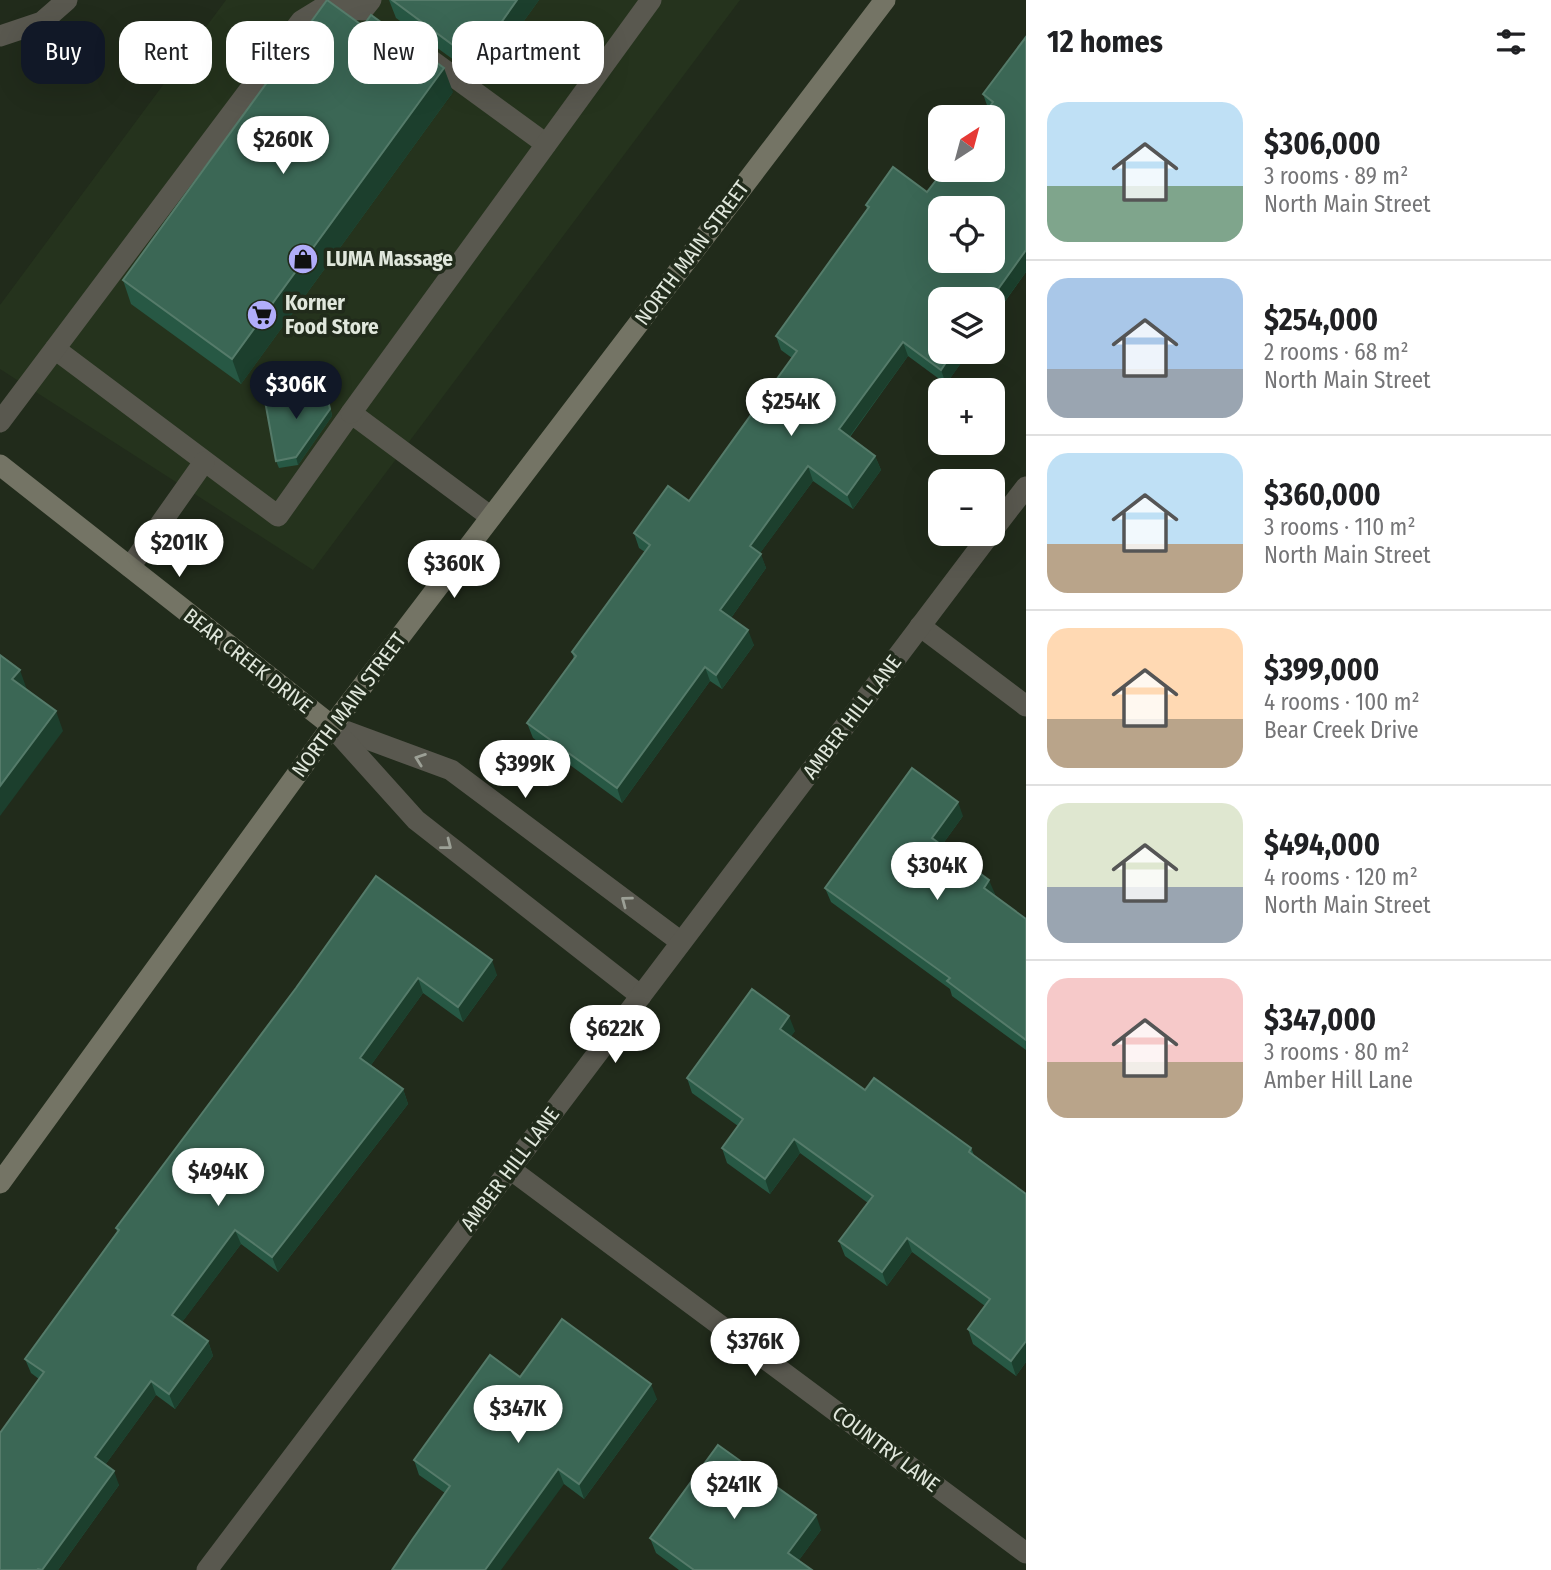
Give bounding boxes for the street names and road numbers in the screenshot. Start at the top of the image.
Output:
street label: NORTH MAIN STREET [629,175,755,330]
street label: BEAR CREEK DRIVE [178,603,318,719]
street label: NORTH MAIN STREET [286,627,412,782]
street label: AMBER HILL LANE [797,650,907,784]
street label: AMBER HILL LANE [455,1102,565,1236]
street label: COUNTRY LANE [827,1400,945,1498]

